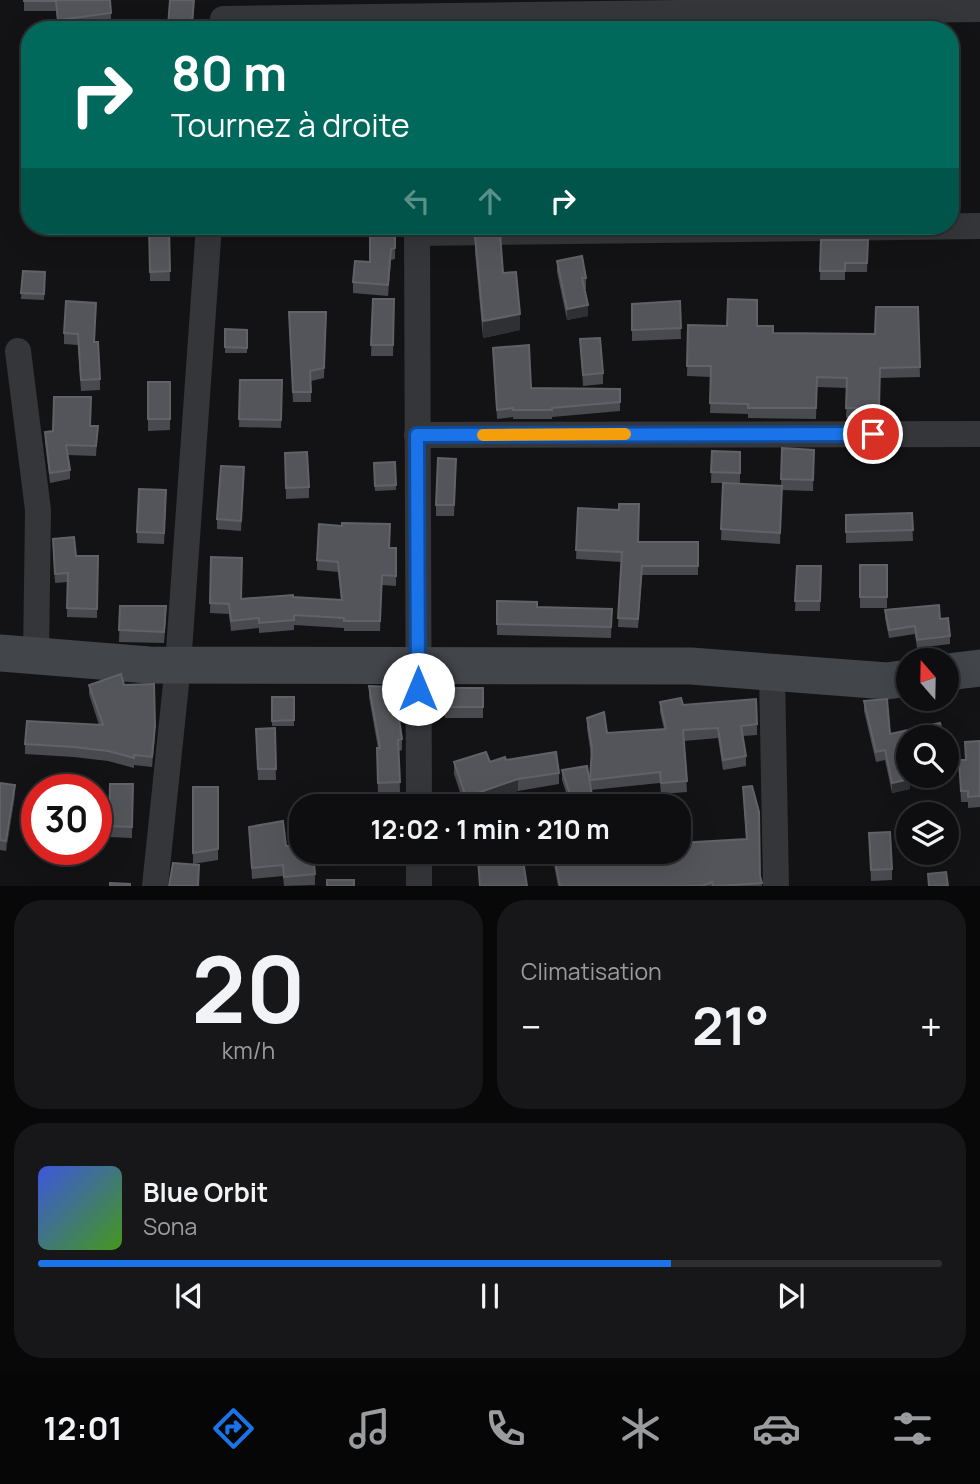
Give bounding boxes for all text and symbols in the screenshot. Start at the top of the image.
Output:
text: 80 m [171,39,287,106]
icon: right [56,49,147,140]
text: Tournez à droite [171,103,410,147]
icon: left [398,182,436,220]
icon: ahead [471,182,509,220]
icon: right [544,182,582,220]
pin [843,404,903,464]
icon: arrive [854,415,892,453]
north arrow [896,648,959,710]
map controls [896,648,959,865]
position arrow [381,652,455,726]
button: search [896,725,959,788]
speed limit sign: 30 [21,774,112,865]
button: layers [896,802,959,865]
text: 12:02 · 1 min · 210 m [370,811,610,847]
text: 20 [191,926,306,1050]
text: Climatisation [521,955,662,987]
text: 21° [692,990,769,1061]
text: − [521,1000,542,1052]
text: + [920,1000,942,1052]
text: km/h [222,1034,275,1066]
text: Blue Orbit [143,1174,268,1210]
text: Sona [143,1210,197,1242]
icon: previous [170,1277,208,1315]
icon: pause [471,1277,509,1315]
icon: next [772,1277,810,1315]
icon: directions [209,1404,258,1453]
icon: music [345,1404,394,1453]
icon: phone [481,1404,530,1453]
icon: climate [616,1404,665,1453]
icon: car [752,1404,801,1453]
icon: filters [888,1404,937,1453]
text: 12:01 [43,1406,122,1450]

